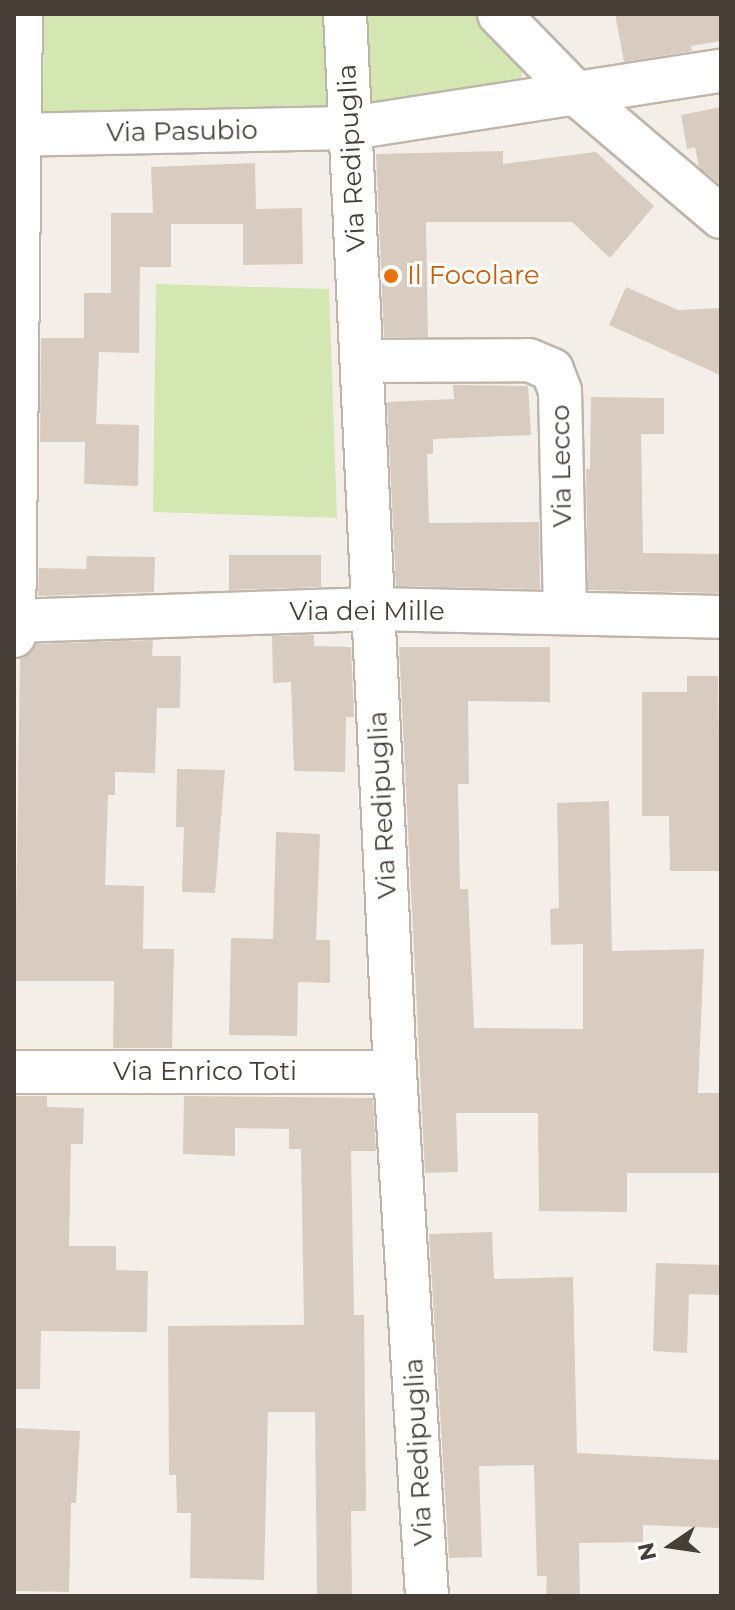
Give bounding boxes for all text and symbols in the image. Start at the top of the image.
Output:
street label: Via Redipuglia [331,63,373,253]
street label: Via Pasubio [106,115,258,149]
place label: Il Focolare [407,260,540,292]
marker: Il Focolare [382,267,400,285]
street label: Via Lecco [545,404,579,528]
street label: Via dei Mille [289,596,445,628]
street label: Via Redipuglia [362,710,404,900]
street label: Via Enrico Toti [113,1056,297,1088]
street label: Via Redipuglia [398,1357,440,1547]
north arrow [631,1506,711,1586]
text: N [632,1540,662,1563]

